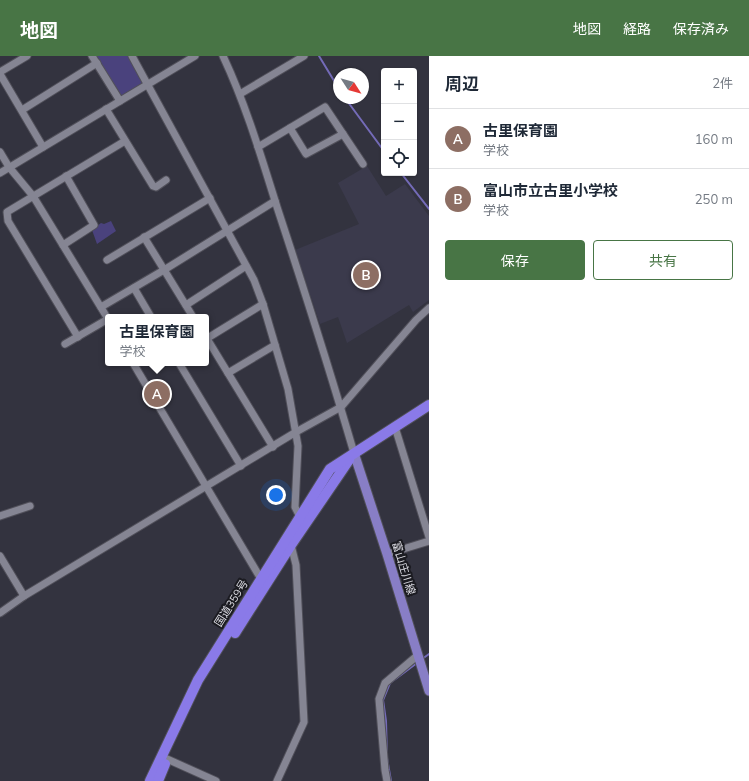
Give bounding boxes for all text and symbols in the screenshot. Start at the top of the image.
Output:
text: 地図 [20,18,58,42]
text: 地図 [573,20,601,38]
text: 経路 [623,20,651,38]
text: 保存済み [673,20,729,38]
north arrow [333,68,369,104]
map controls [381,68,417,176]
button: + [381,68,417,104]
text: 周辺 [445,73,479,94]
text: 2件 [712,75,733,91]
button: − [381,104,417,140]
text: 古里保育園 [483,121,558,140]
text: A [453,131,463,147]
text: 160 m [695,131,733,147]
button: locate [381,140,417,176]
text: 学校 [483,142,509,158]
text: 富山市立古里小学校 [483,181,618,200]
text: B [454,191,462,207]
text: 250 m [695,191,733,207]
text: 学校 [483,202,509,218]
button: 保存 [445,240,585,280]
button: 共有 [593,240,733,280]
pin: B [353,260,379,290]
popup [105,314,209,366]
text: 古里保育園 [119,322,195,341]
text: 学校 [119,343,146,359]
pin: A [144,379,170,409]
your location [266,485,286,505]
street label: 富山庄川線 [389,540,419,596]
street label: 国道359号 [211,577,251,629]

